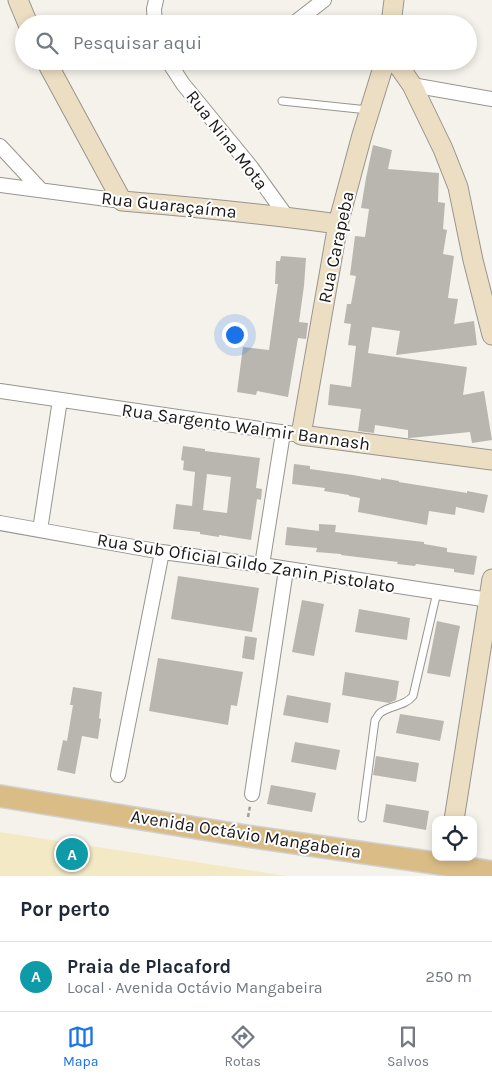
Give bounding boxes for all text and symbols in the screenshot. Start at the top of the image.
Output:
search box [15,15,477,70]
icon: search [33,29,61,57]
text: Pesquisar aqui [73,32,202,54]
street label: Rua Nina Mota [181,86,273,194]
street label: Rua Guaraçaíma [100,187,238,223]
street label: Rua Carapeba [313,189,359,305]
your location [222,322,248,348]
street label: Rua Sargento Walmir Bannash [120,399,372,455]
street label: Rua Sub Oficial Gildo Zanin Pistolato [95,529,397,597]
street label: Avenida Octávio Mangabeira [129,805,363,863]
map controls [432,816,477,861]
button: locate [432,816,477,861]
pin: A [56,835,88,873]
text: Por perto [20,897,110,921]
text: Praia de Placaford [67,956,231,978]
text: A [31,967,41,986]
text: 250 m [425,967,472,986]
text: Local · Avenida Octávio Mangabeira [67,978,323,997]
tab: Mapa [63,1023,98,1070]
tab: Rotas [224,1023,261,1070]
tab: Salvos [387,1023,429,1070]

